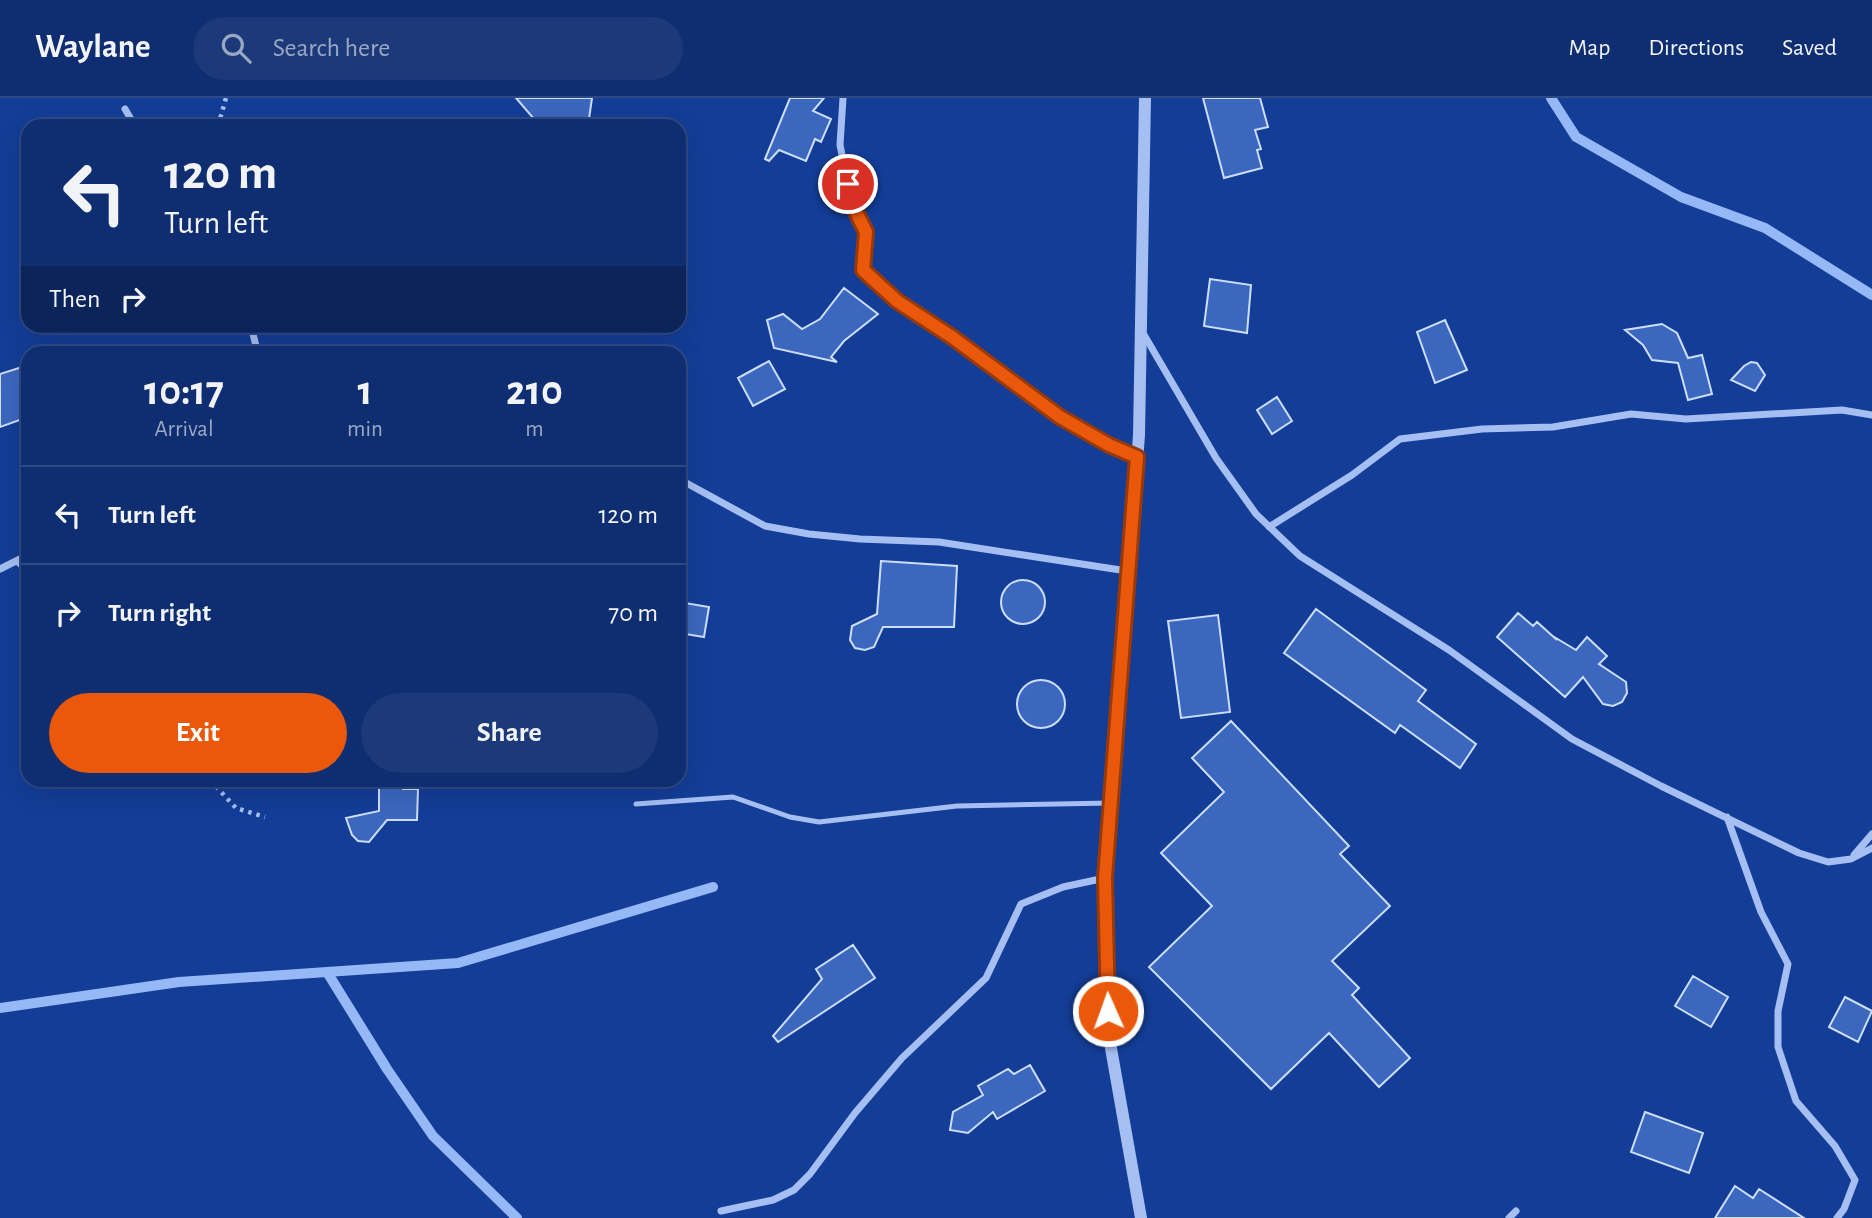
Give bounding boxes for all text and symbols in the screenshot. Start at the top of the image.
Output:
search box [193,17,683,80]
icon: search [217,29,255,67]
text: Waylane [35,31,151,64]
text: Search here [273,35,390,61]
text: Map [1568,36,1610,60]
text: Directions [1648,36,1744,60]
text: Saved [1782,36,1837,60]
icon: left [49,147,140,238]
text: 120 m [164,149,277,198]
pin [818,154,878,214]
icon: arrive [829,165,867,203]
text: Turn left [164,207,268,239]
icon: right [114,280,152,318]
text: Then [49,286,100,312]
text: 10:17 [144,370,224,412]
text: 1 [357,370,373,412]
text: 210 [506,370,563,412]
text: Arrival [154,418,214,441]
text: min [347,418,383,441]
text: m [525,418,544,441]
icon: left [49,496,87,534]
text: Turn left [108,502,196,528]
text: 120 m [598,502,658,528]
icon: right [49,594,87,632]
text: Turn right [108,600,211,626]
text: 70 m [608,600,658,626]
button: Exit [49,693,347,773]
button: Share [361,693,658,773]
position arrow [1071,974,1145,1048]

